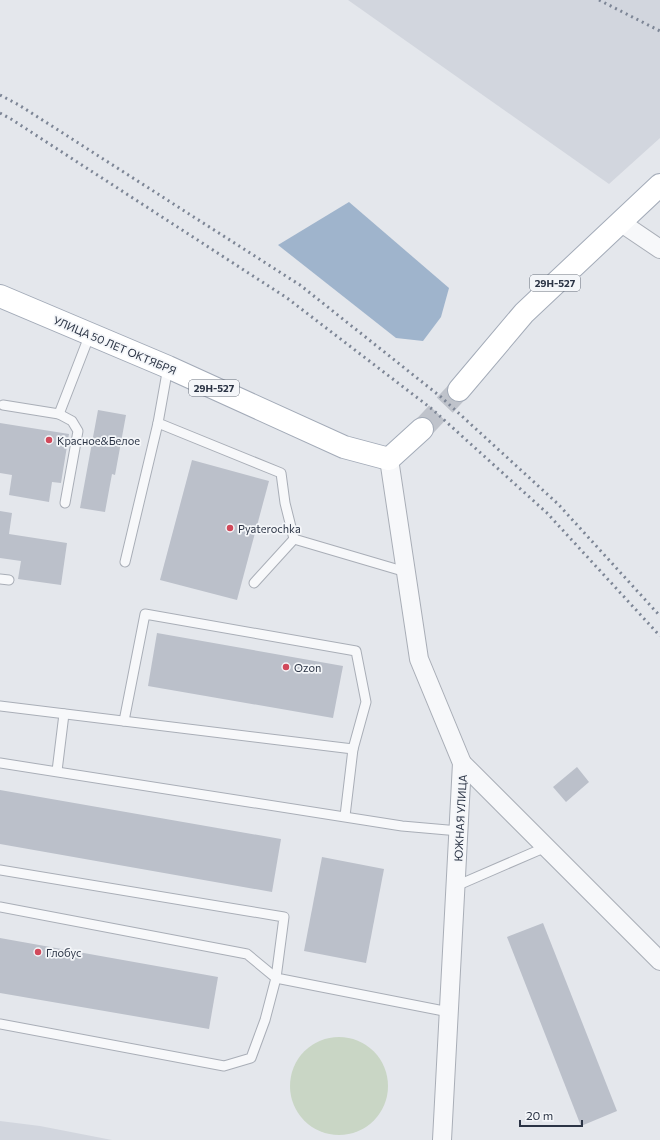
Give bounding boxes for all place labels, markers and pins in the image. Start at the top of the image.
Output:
place label: Красное&Белое [57,434,140,447]
marker: Красное&Белое [44,435,54,445]
place label: Pyaterochka [238,522,301,535]
marker: Pyaterochka [225,523,235,533]
place label: Ozon [294,661,321,674]
marker: Ozon [281,662,291,672]
place label: Глобус [46,946,81,959]
marker: Глобус [33,947,43,957]

